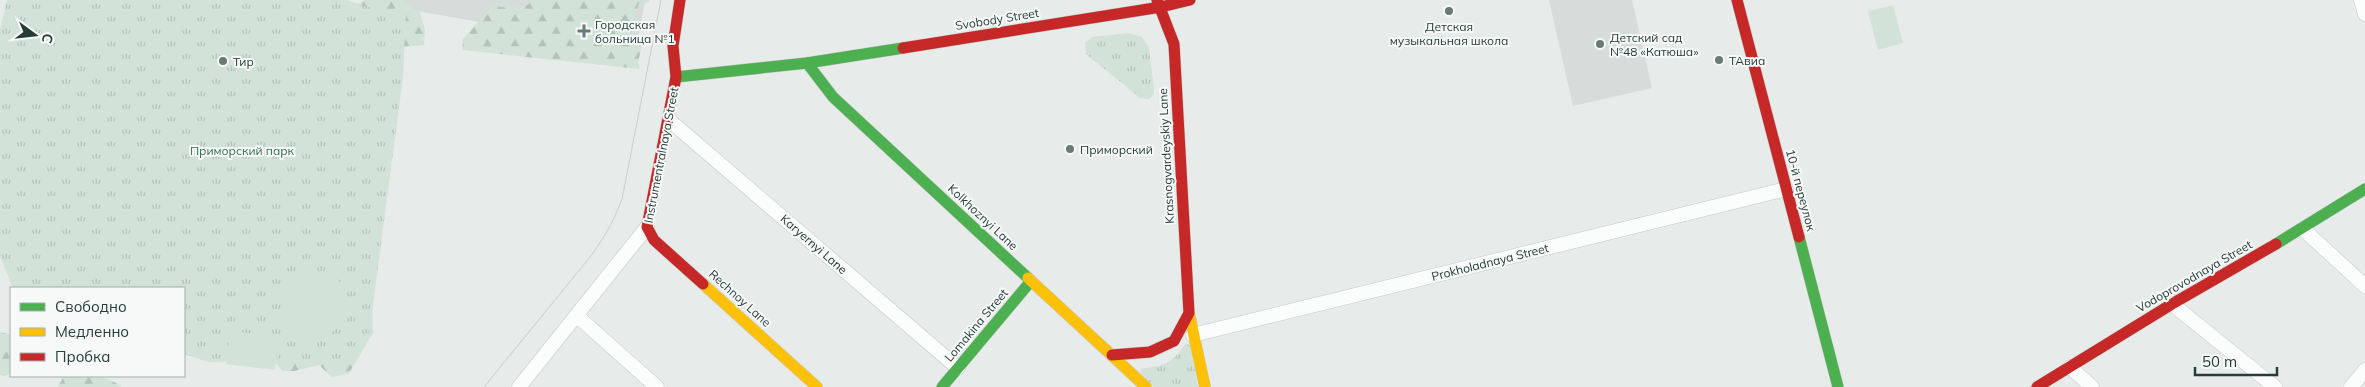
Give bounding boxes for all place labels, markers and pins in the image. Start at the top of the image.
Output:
marker: Детская музыкальная школа [1443,5,1455,17]
place label: Городская больница №1 [595,17,675,46]
place label: Детская музыкальная школа [1390,19,1508,48]
marker: Городская больница №1 [577,24,591,38]
place label: Детский сад №48 «Катюша» [1610,30,1699,59]
marker: Детский сад №48 «Катюша» [1594,38,1606,50]
place label: ТАвиа [1729,53,1765,68]
place label: Тир [233,54,254,69]
marker: ТАвиа [1713,54,1725,66]
marker: Тир [217,55,229,67]
place label: Приморский [1080,142,1153,157]
marker: Приморский [1064,143,1076,155]

